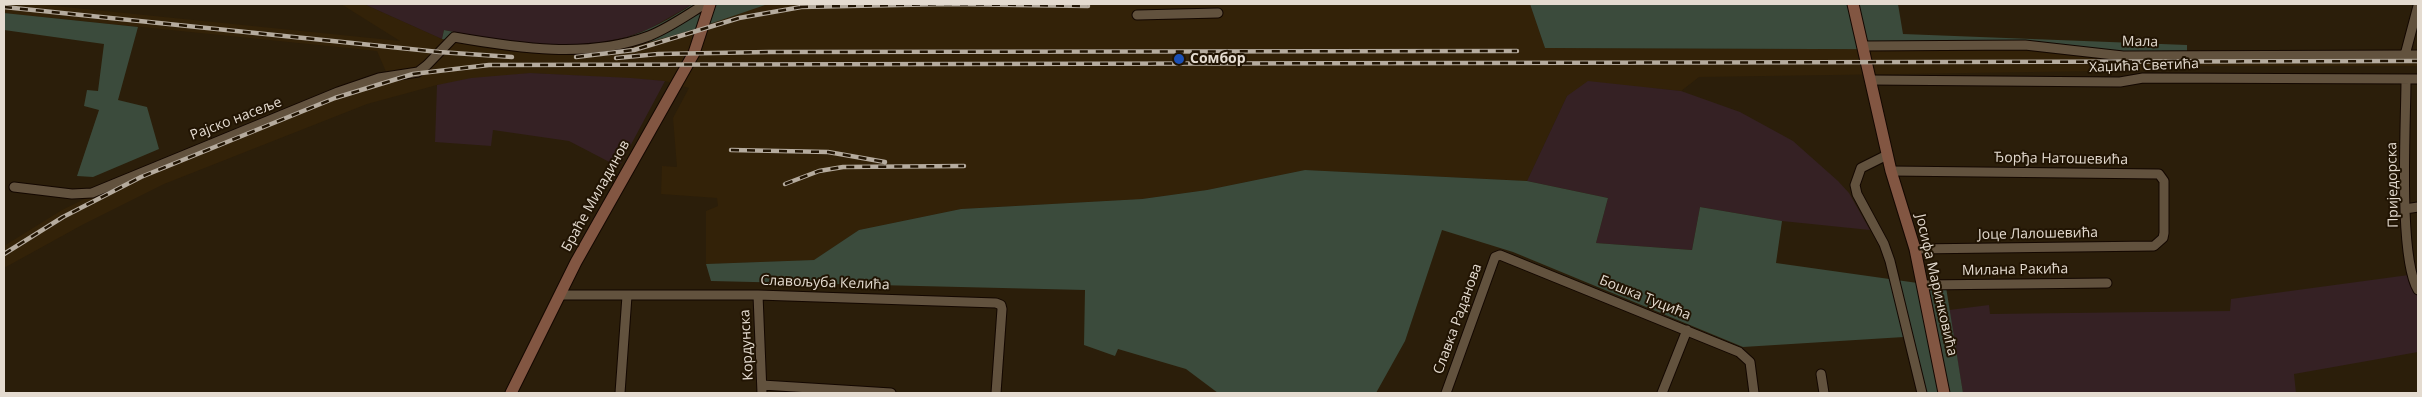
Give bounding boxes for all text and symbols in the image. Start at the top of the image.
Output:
street label: Мала [2122,33,2158,51]
place label: Сомбор [1190,51,1246,67]
marker: Сомбор [1172,52,1186,66]
street label: Хаџића Светића [2089,56,2199,76]
street label: Рајско насеље [188,94,284,144]
street label: Браће Миладинов [558,137,634,255]
street label: Приједорска [2384,142,2402,228]
street label: Ђорђа Натошевића [1994,149,2128,169]
street label: Јосифа Маринковића [1912,213,1960,357]
street label: Јоце Лалошевића [1978,225,2098,243]
street label: Славка Раданова [1430,261,1486,377]
street label: Милана Ракића [1962,261,2068,279]
street label: Славољуба Келића [760,272,890,294]
street label: Бошка Туцића [1597,272,1693,324]
street label: Кордунска [737,309,757,381]

